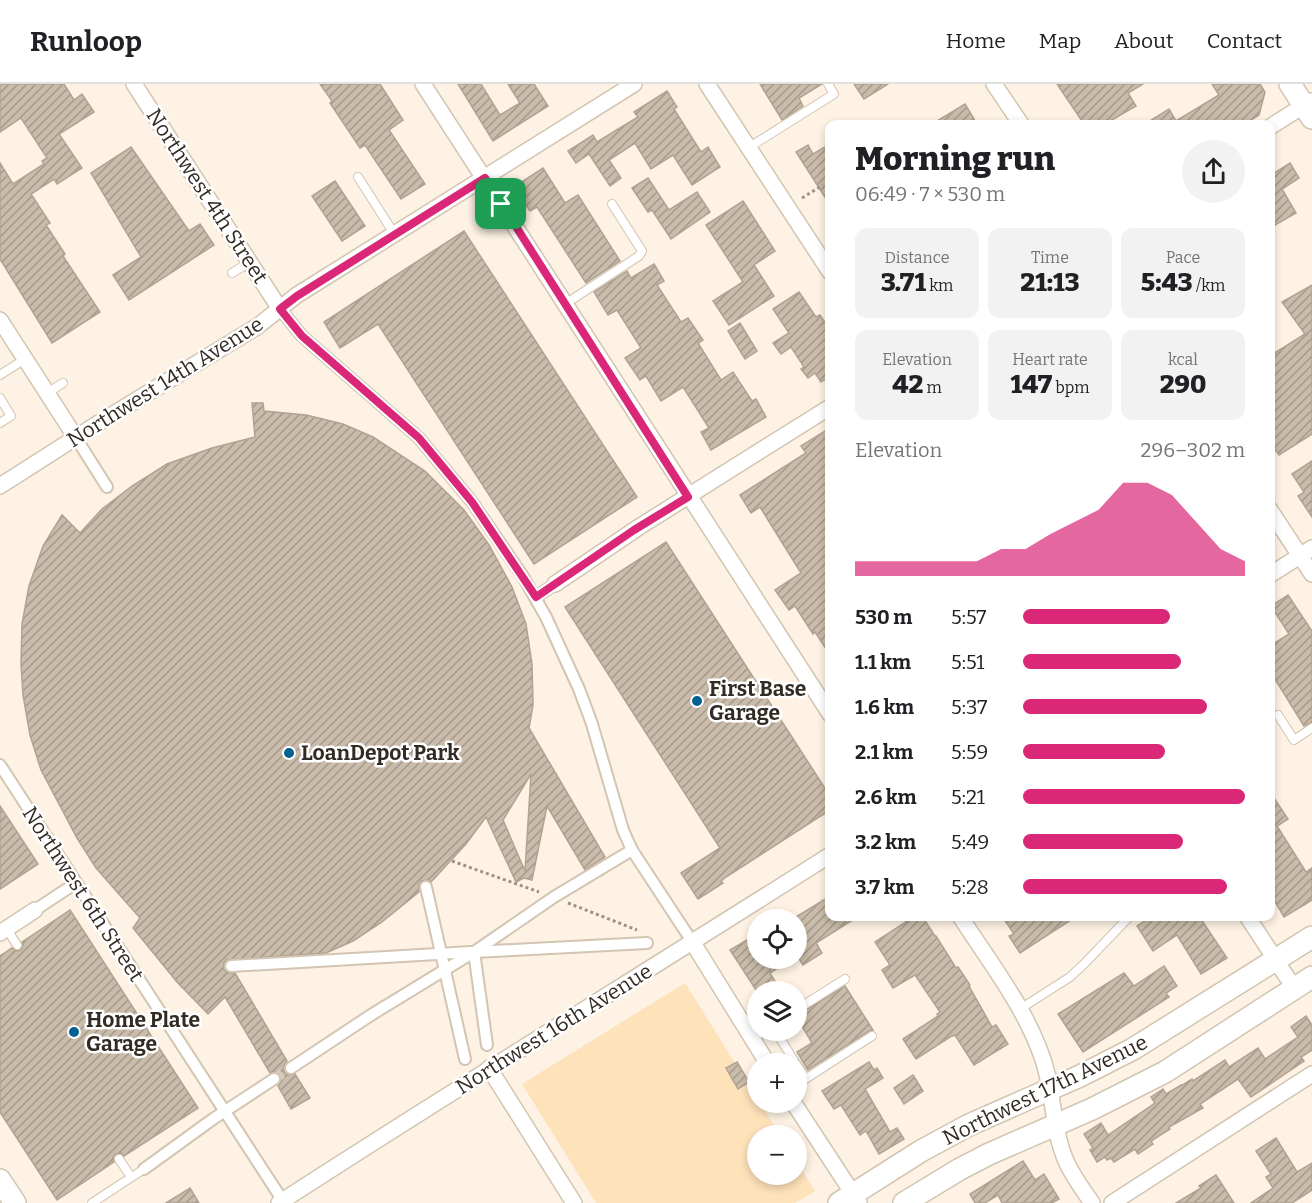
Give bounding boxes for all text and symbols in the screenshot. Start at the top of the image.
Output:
text: Runloop [30,25,142,58]
text: Home [946,28,1006,54]
text: Map [1039,28,1081,54]
text: About [1114,28,1174,54]
text: Contact [1207,28,1282,54]
street label: Northwest 4th Street [141,104,274,289]
text: Morning run [855,139,1055,179]
button: share [1182,140,1245,203]
pin [475,178,526,229]
text: 06:49 · 7 × 530 m [855,182,1005,206]
icon: arrive [484,187,517,220]
text: Distance [885,248,949,267]
text: Time [1031,248,1069,267]
text: Pace [1166,248,1200,267]
text: 3.71 [881,267,926,298]
text: 21:13 [1020,267,1080,298]
text: 5:43 [1141,267,1193,298]
text: km [926,276,953,295]
text: /km [1193,276,1225,295]
street label: Northwest 14th Avenue [62,311,268,453]
text: Elevation [882,350,952,369]
text: Heart rate [1012,350,1088,369]
text: kcal [1168,350,1198,369]
text: 42 [892,369,923,400]
text: 147 [1010,369,1052,400]
text: 290 [1160,369,1206,400]
text: m [923,378,942,397]
text: bpm [1052,378,1090,397]
text: Elevation [855,438,942,462]
text: 296–302 m [1141,438,1245,462]
text: 530 m [855,605,912,629]
text: 5:57 [951,605,986,629]
text: 1.1 km [855,650,911,674]
text: 5:51 [951,650,984,674]
place label: First Base Garage [709,676,806,726]
marker: First Base Garage [690,694,704,708]
text: 1.6 km [855,695,914,719]
text: 5:37 [951,695,987,719]
place label: LoanDepot Park [301,740,460,766]
text: 2.1 km [855,740,913,764]
text: 5:59 [951,740,988,764]
marker: LoanDepot Park [282,746,296,760]
text: 2.6 km [855,785,917,809]
text: 5:21 [951,785,985,809]
street label: Northwest 6th Street [17,802,150,987]
text: 3.2 km [855,830,916,854]
text: 5:49 [951,830,989,854]
text: 3.7 km [855,875,914,899]
text: 5:28 [951,875,989,899]
map controls [747,909,807,1185]
button: locate [747,909,807,969]
street label: Northwest 16th Avenue [451,958,657,1100]
button: layers [747,981,807,1041]
place label: Home Plate Garage [86,1007,200,1057]
marker: Home Plate Garage [67,1025,81,1039]
street label: Northwest 17th Avenue [938,1029,1152,1151]
button: + [747,1053,807,1113]
button: − [747,1125,807,1185]

